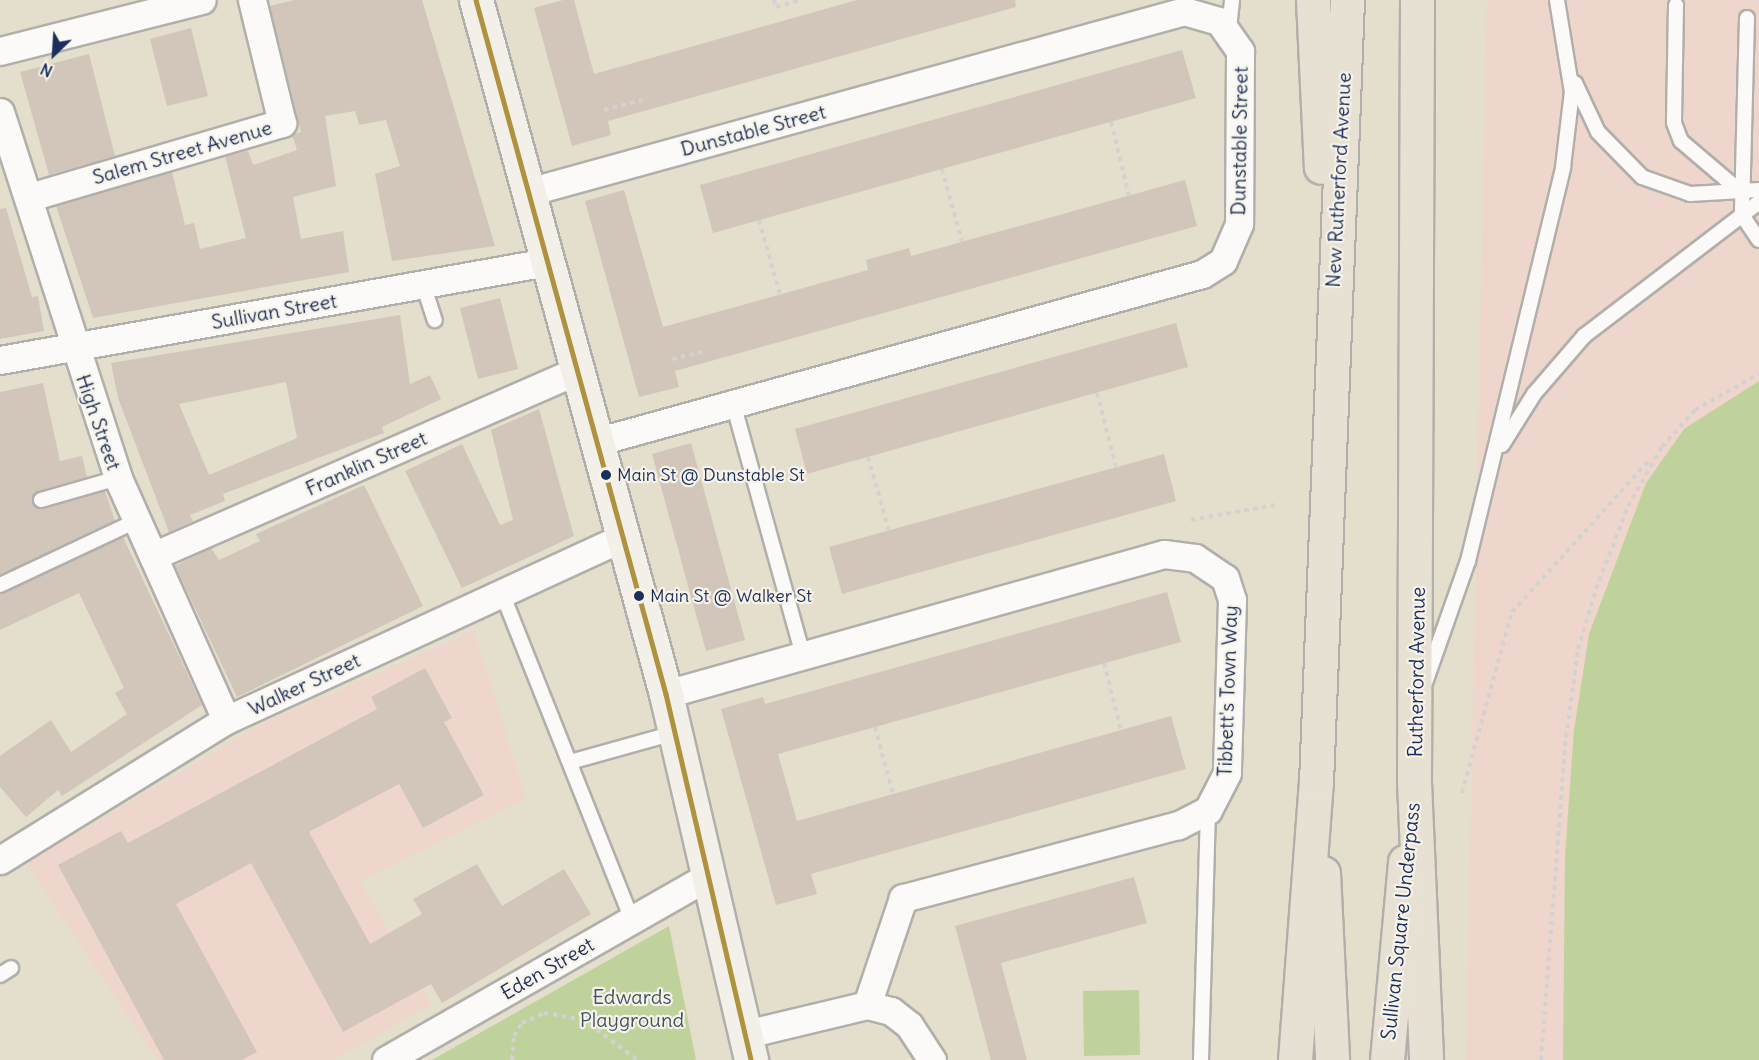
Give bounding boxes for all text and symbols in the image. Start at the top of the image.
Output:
north arrow [24,24,84,84]
text: N [37,59,56,82]
street label: Dunstable Street [1226,66,1252,216]
street label: New Rutherford Avenue [1320,72,1356,288]
street label: Dunstable Street [678,99,828,161]
street label: Salem Street Avenue [90,115,274,189]
street label: Sullivan Street [209,288,339,334]
street label: High Street [71,371,127,473]
street label: Franklin Street [302,426,430,500]
place label: Main St @ Dunstable St [617,464,805,486]
marker: Main St @ Dunstable St [600,469,612,481]
place label: Main St @ Walker St [650,585,812,607]
street label: Rutherford Avenue [1403,587,1429,757]
marker: Main St @ Walker St [633,590,645,602]
street label: Tibbett's Town Way [1212,605,1242,777]
street label: Walker Street [244,648,364,720]
street label: Sullivan Square Underpass [1376,801,1424,1041]
street label: Eden Street [496,932,598,1004]
park label: Edwards Playground [580,984,684,1031]

